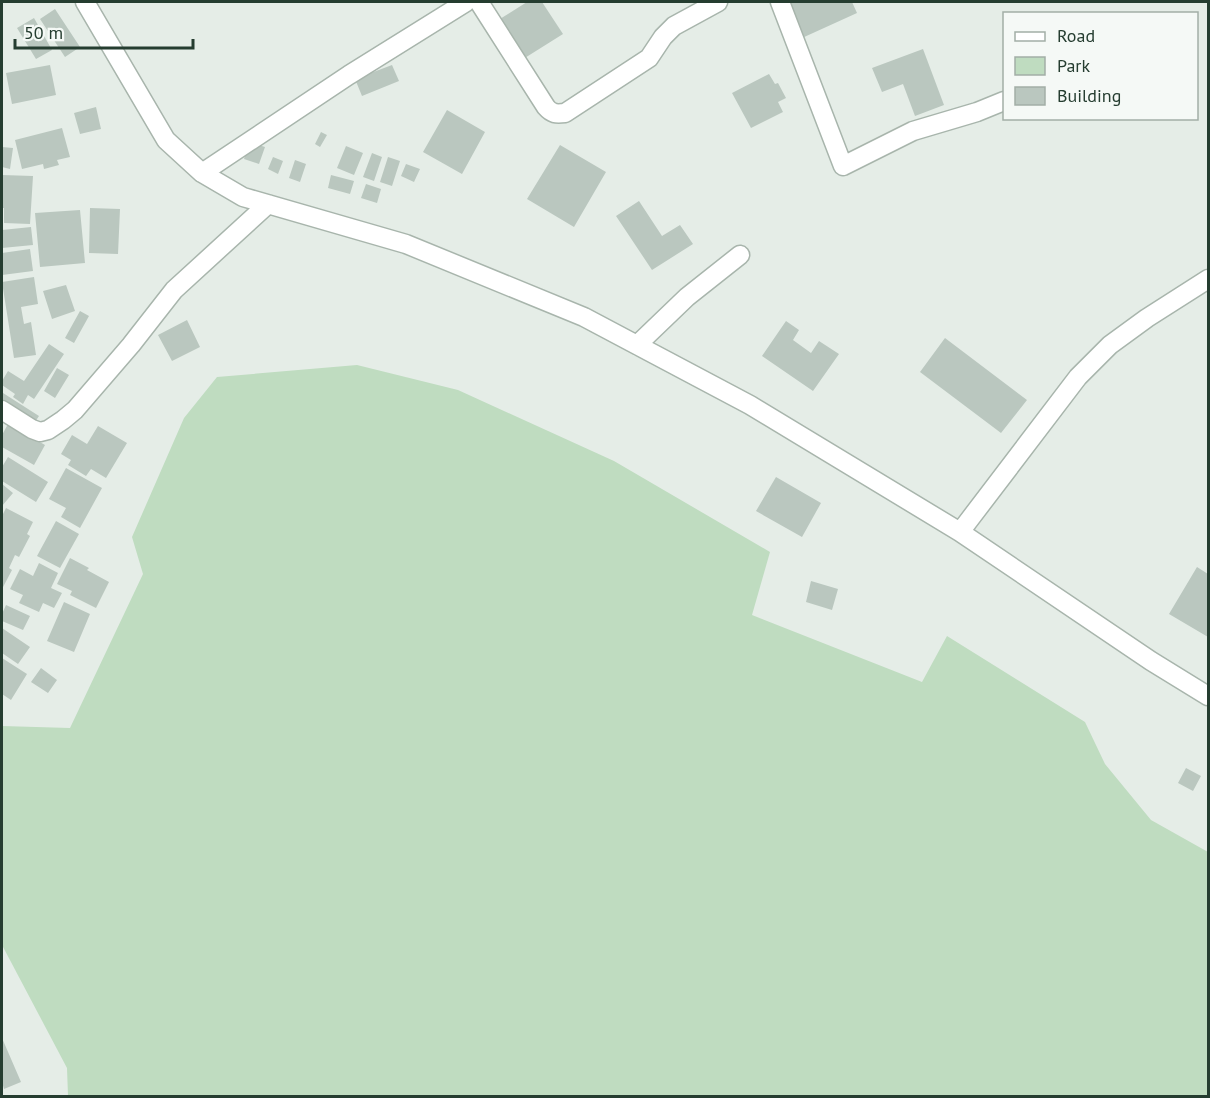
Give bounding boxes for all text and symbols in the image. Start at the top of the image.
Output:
scale bar [15,12,194,50]
legend [1003,12,1198,120]
text: 50 m [24,21,63,44]
text: Road [1057,24,1095,47]
text: Park [1057,54,1090,77]
text: Building [1057,84,1121,107]

